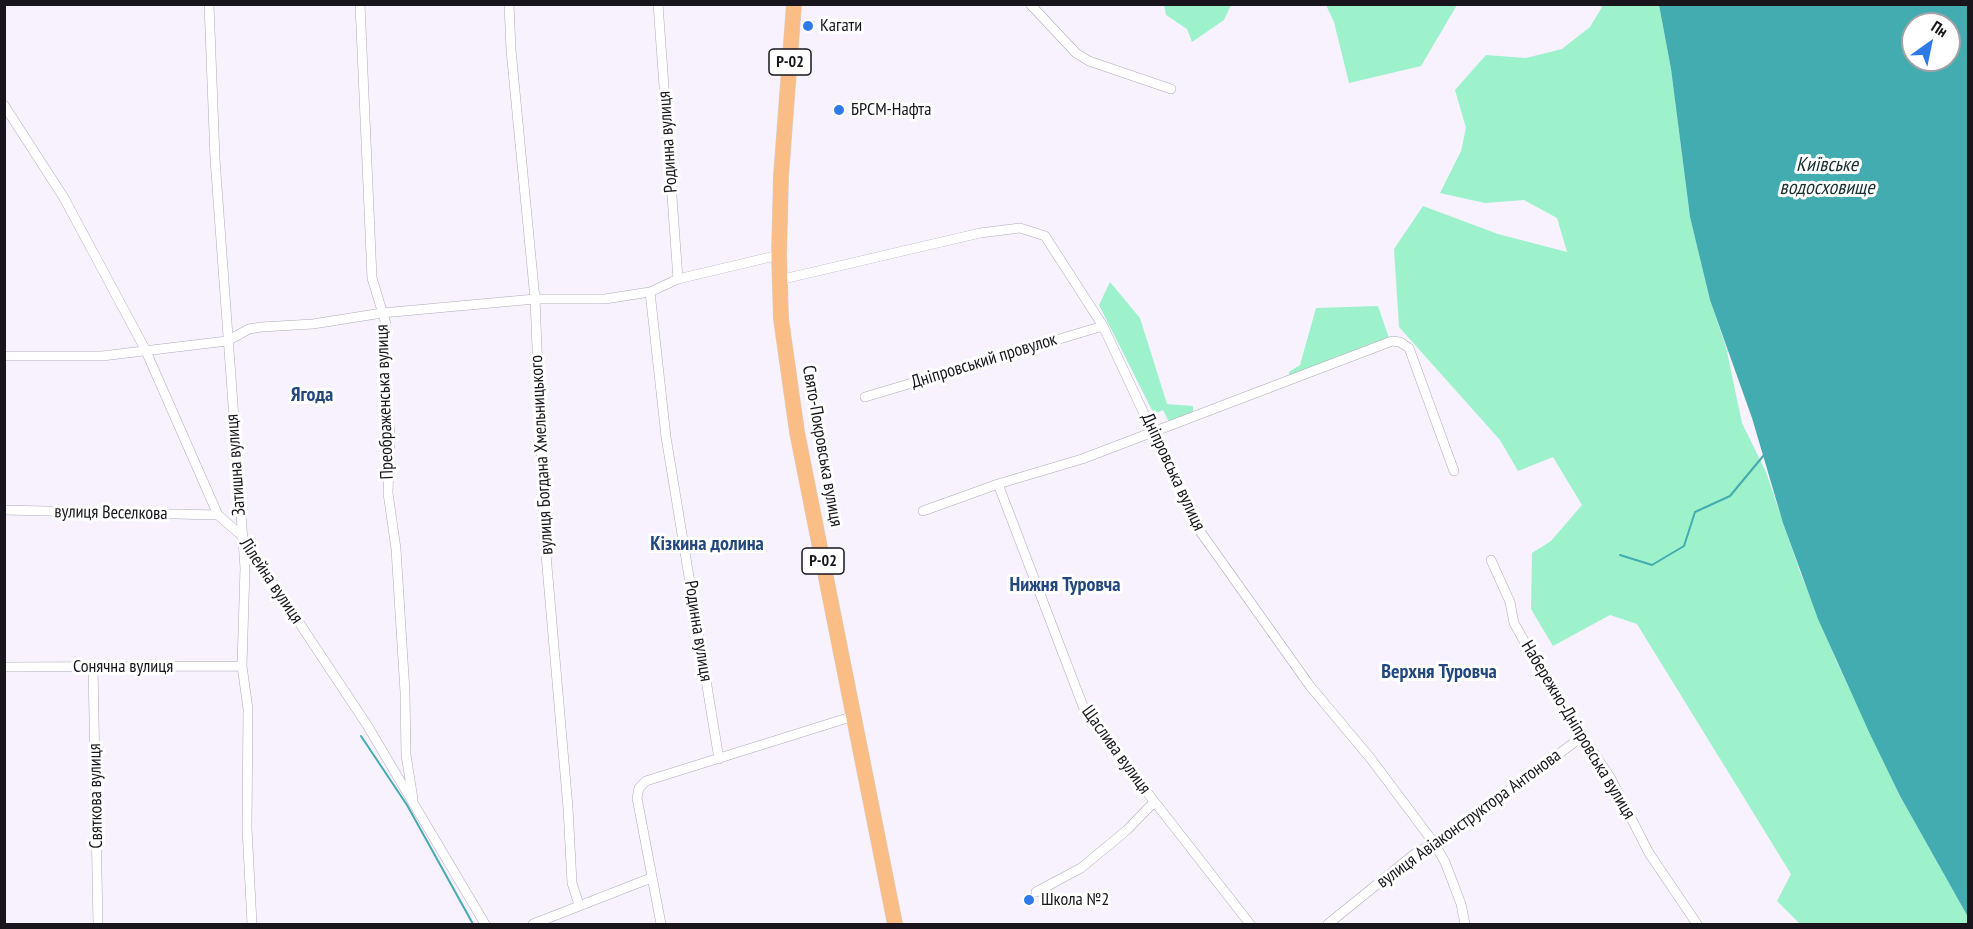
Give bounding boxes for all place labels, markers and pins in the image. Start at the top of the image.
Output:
place label: Кагати [820,15,862,37]
marker: Кагати [801,19,815,33]
place label: БРСМ-Нафта [851,99,931,121]
marker: БРСМ-Нафта [832,103,846,117]
place label: Школа №2 [1041,889,1109,911]
marker: Школа №2 [1022,893,1036,907]

